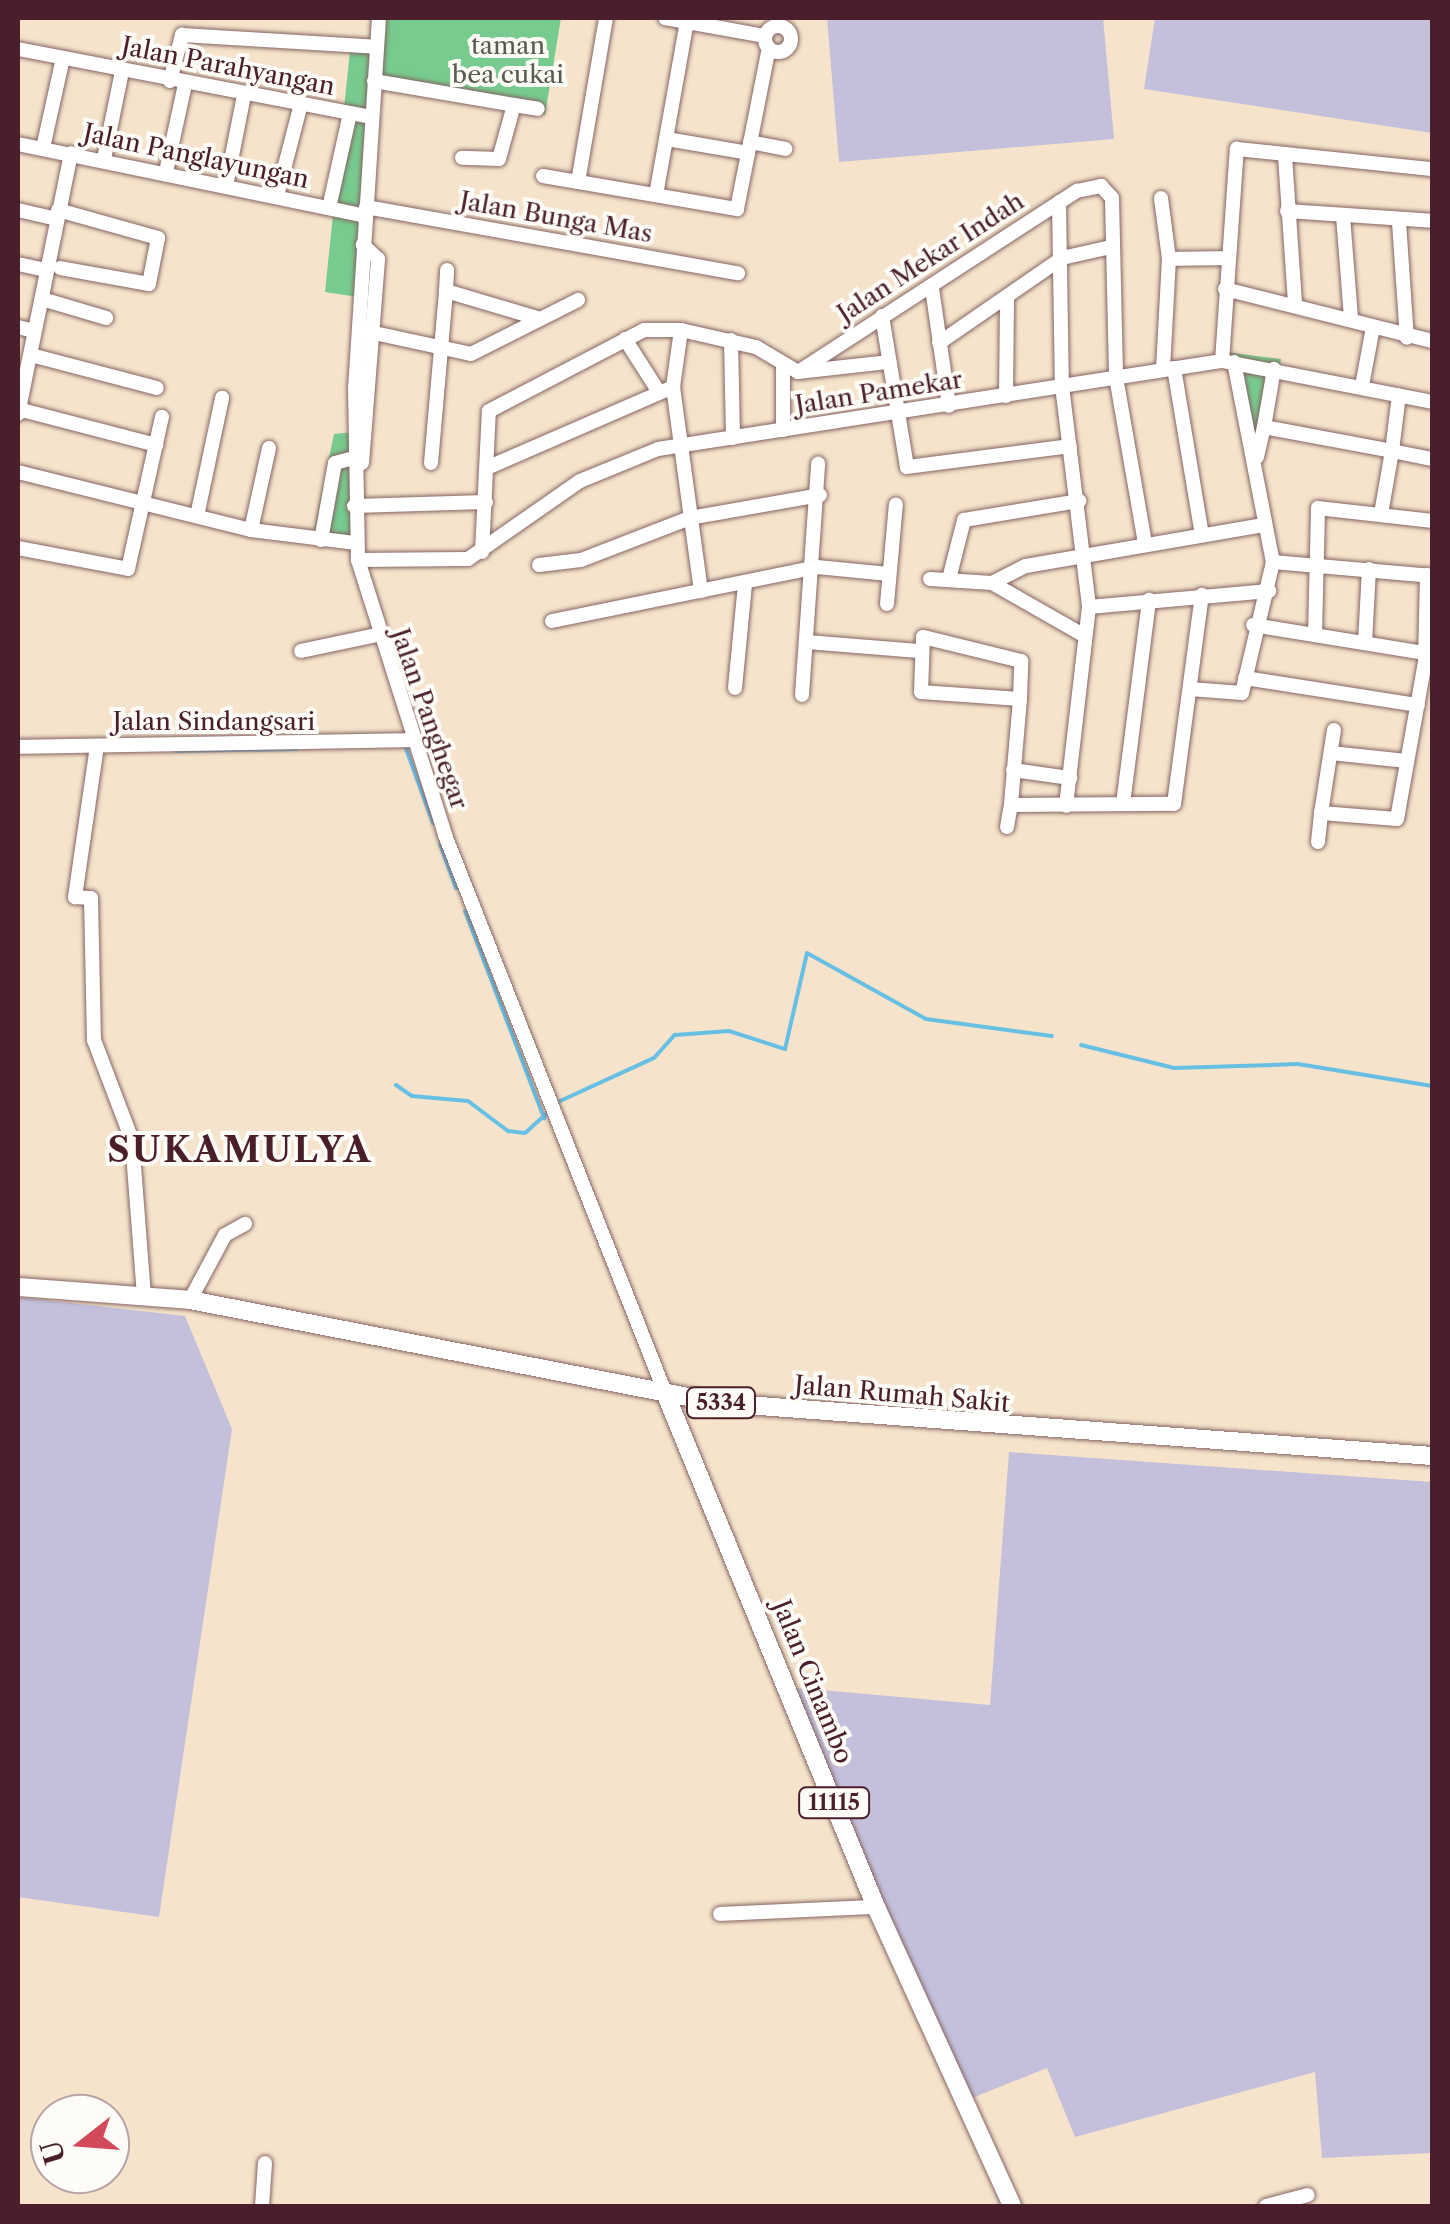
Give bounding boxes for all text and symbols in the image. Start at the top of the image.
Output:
street label: Jalan Parahyangan [119,32,337,102]
park label: taman bea cukai [452,32,564,91]
street label: Jalan Panglayungan [81,118,311,196]
street label: Jalan Bunga Mas [457,186,655,250]
street label: Jalan Mekar Indah [832,186,1030,330]
street label: Jalan Pamekar [793,365,965,421]
street label: Jalan Panghegar [384,625,474,813]
street label: Jalan Sindangsari [113,707,315,737]
district label: SUKAMULYA [107,1129,373,1171]
street label: Jalan Rumah Sakit [793,1371,1011,1419]
road number: 5334 [684,1386,758,1420]
street label: Jalan Cinambo [765,1596,859,1768]
road number: 11115 [796,1786,872,1820]
north arrow [30,2094,130,2194]
text: U [34,2136,73,2168]

